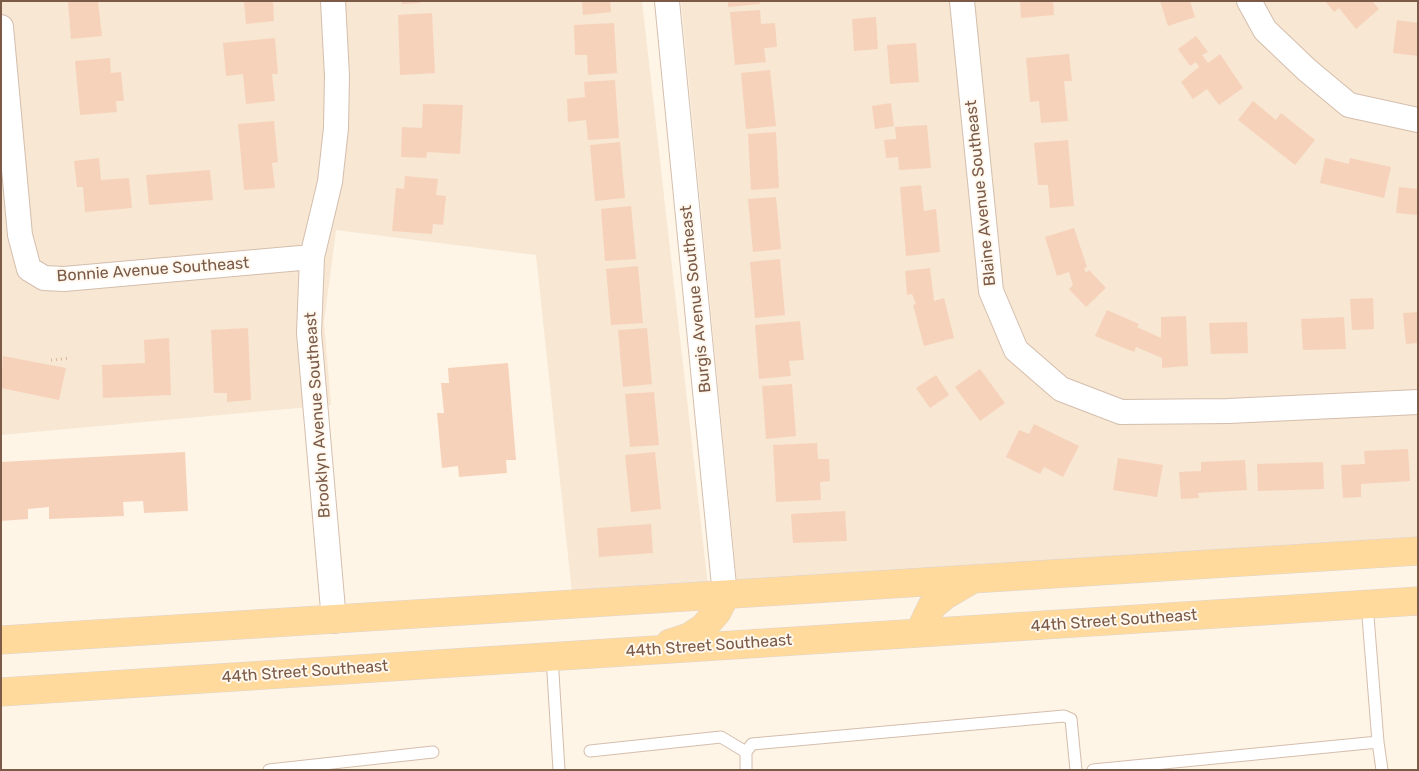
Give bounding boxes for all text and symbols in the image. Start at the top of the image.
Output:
street label: Blaine Avenue Southeast [962,99,1000,287]
street label: Burgis Avenue Southeast [677,204,715,394]
street label: Bonnie Avenue Southeast [56,254,250,286]
street label: Brooklyn Avenue Southeast [301,311,335,519]
street label: 44th Street Southeast [1030,606,1198,636]
street label: 44th Street Southeast [625,631,793,661]
street label: 44th Street Southeast [221,657,389,687]

